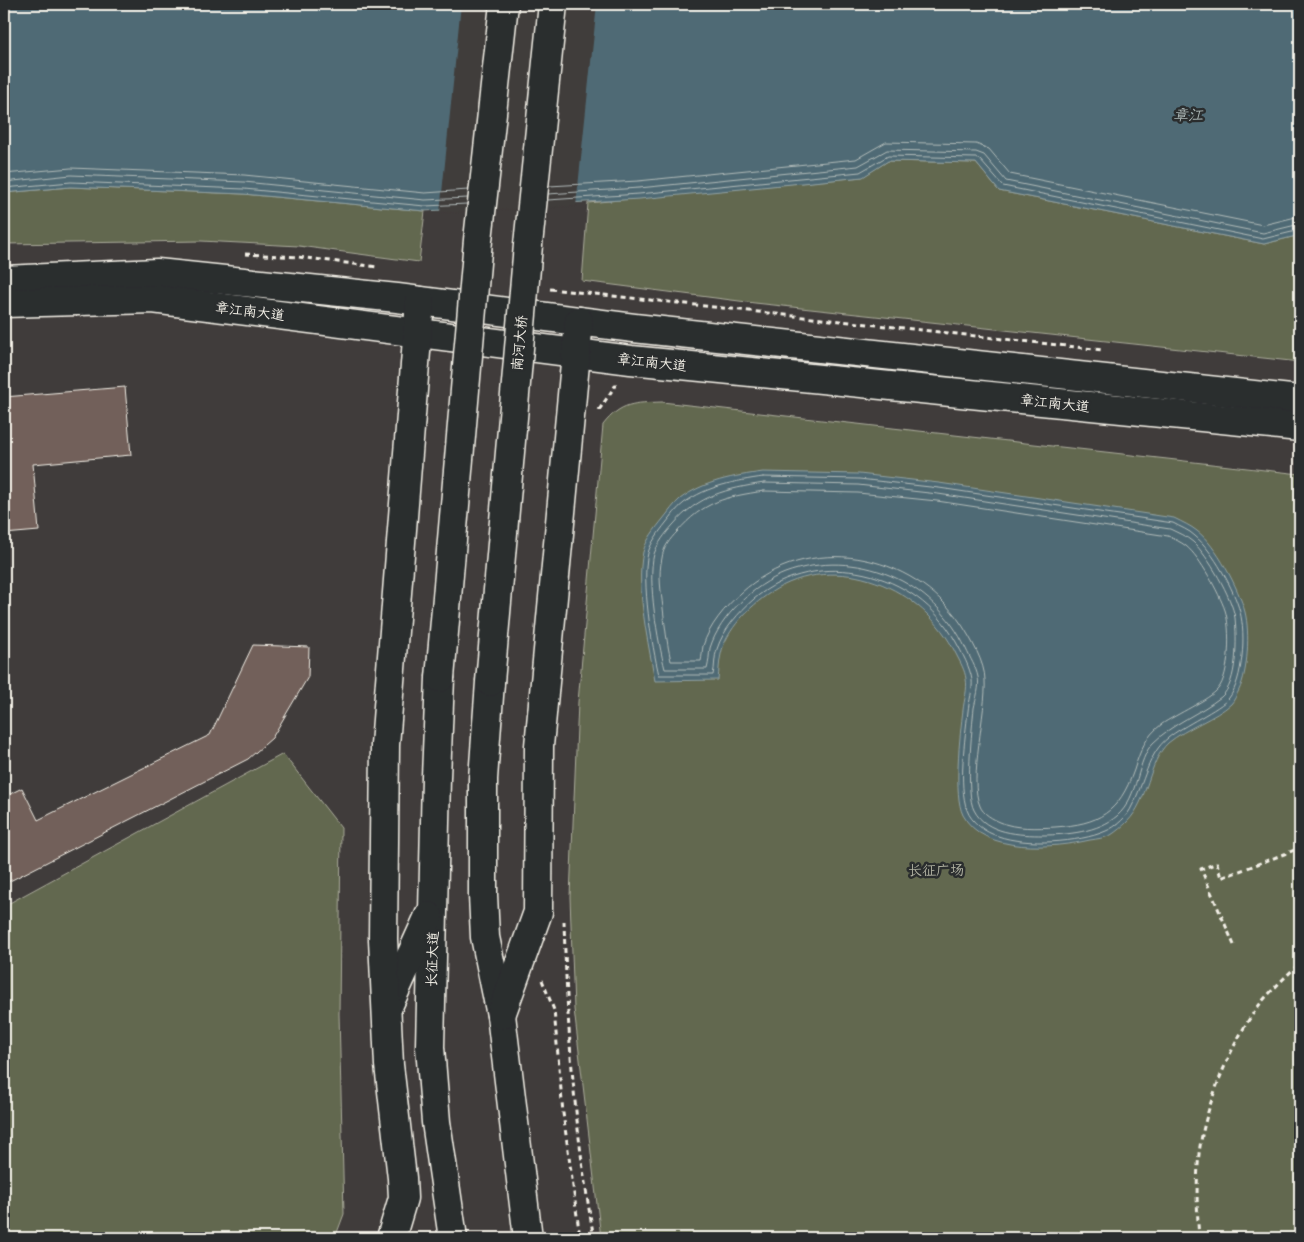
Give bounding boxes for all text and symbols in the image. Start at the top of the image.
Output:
water label: 章江 [1173,105,1204,125]
street label: 章江南大道 [214,298,286,324]
street label: 南河大桥 [508,314,530,372]
street label: 章江南大道 [616,349,688,375]
street label: 章江南大道 [1019,390,1091,416]
park label: 长征广场 [908,861,964,879]
street label: 长征大道 [422,931,442,987]

